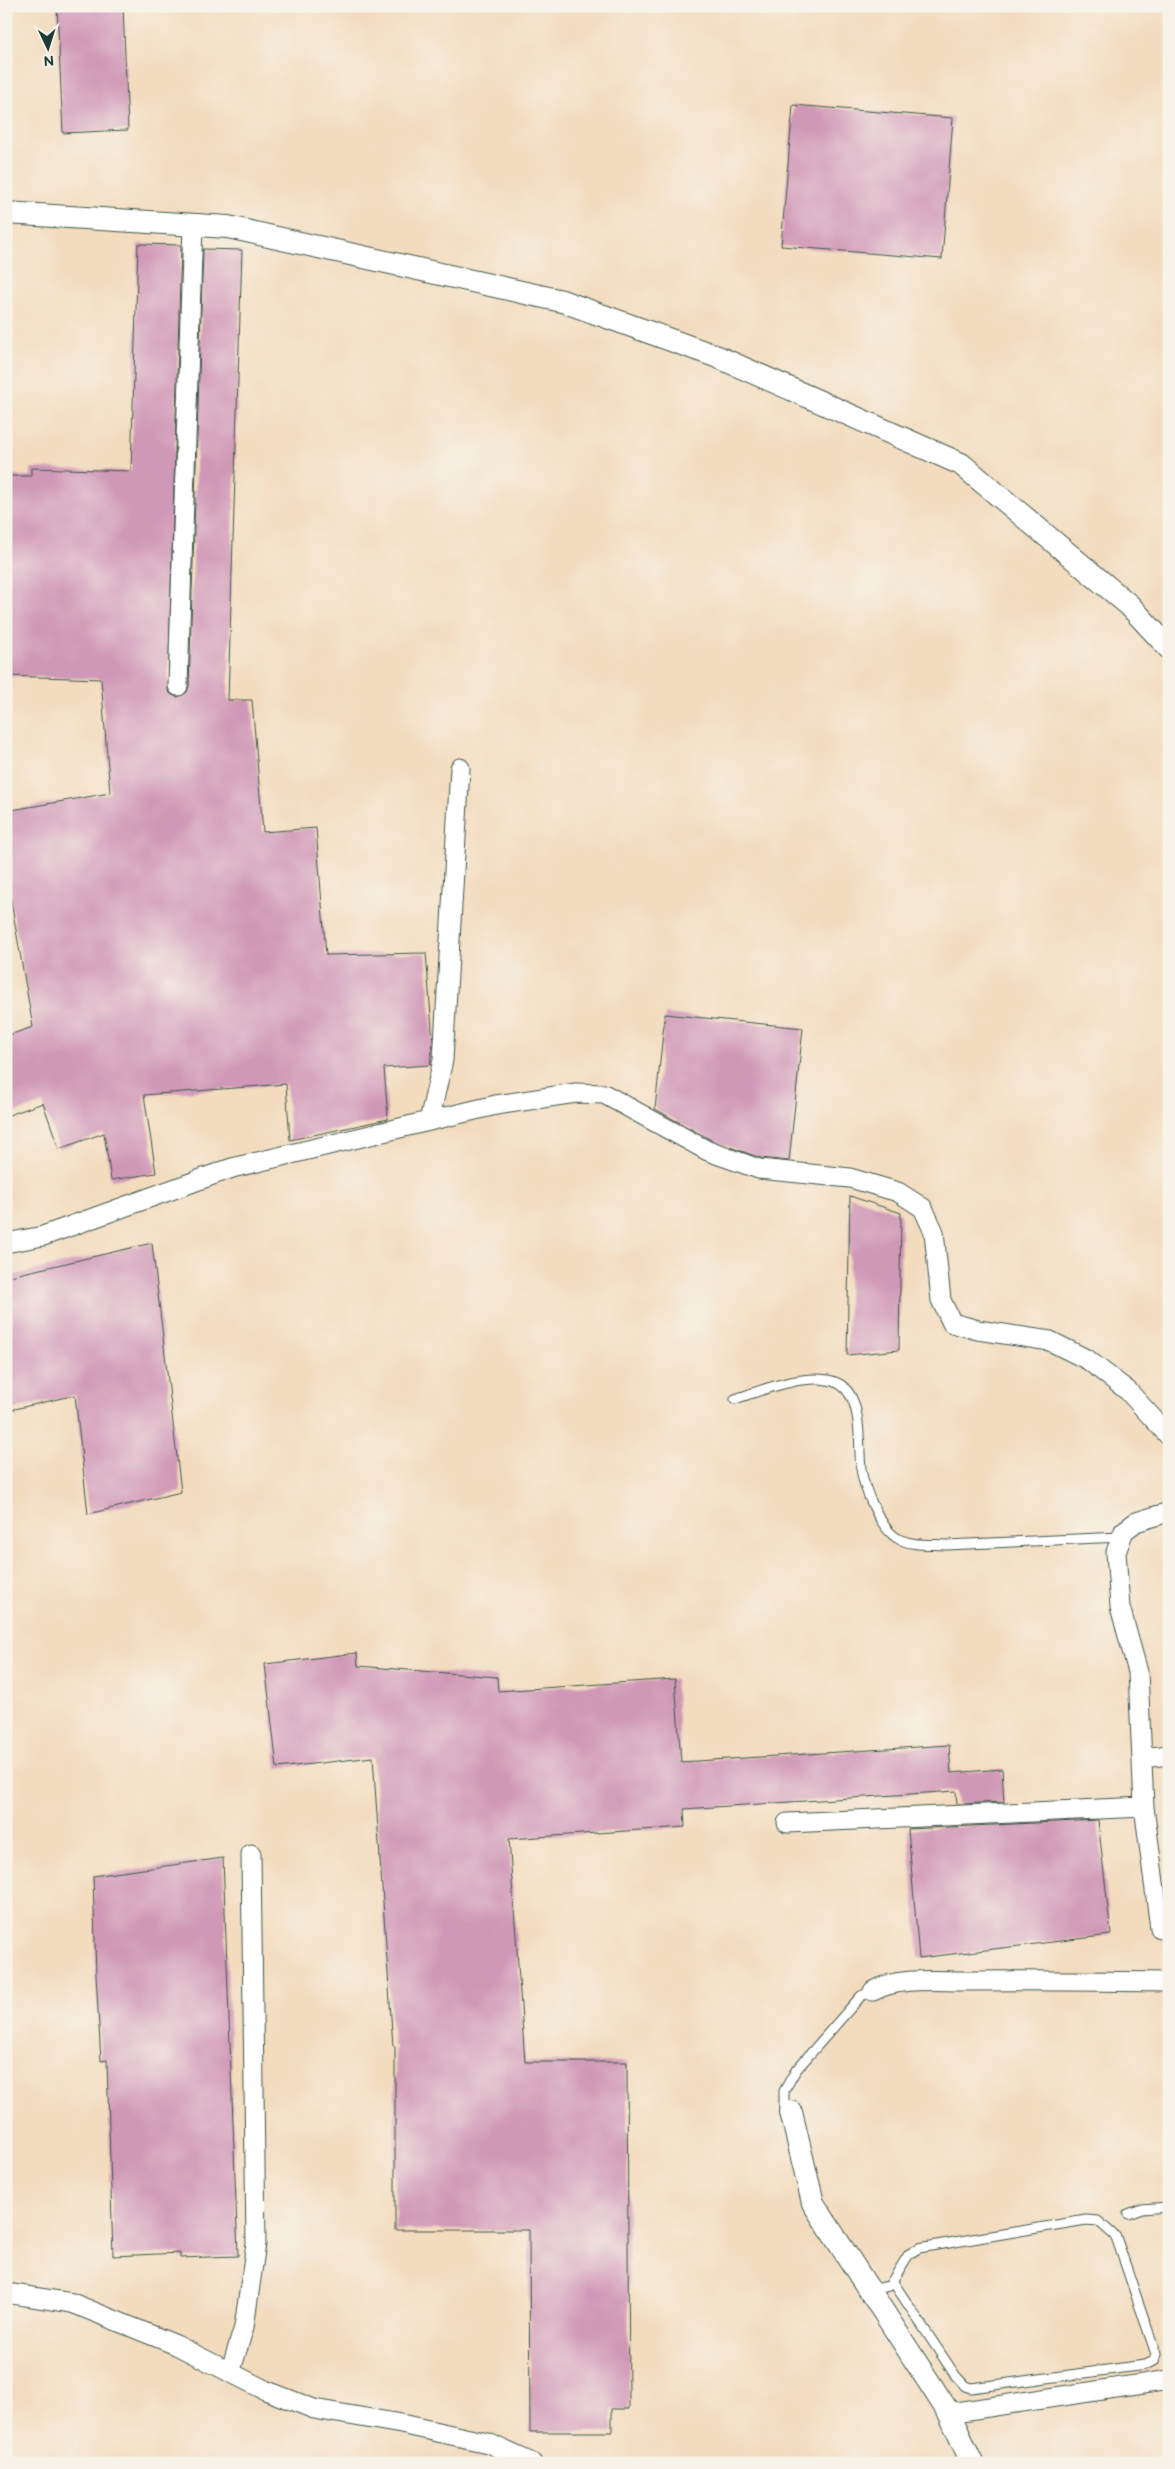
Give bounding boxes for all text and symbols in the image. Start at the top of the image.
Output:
north arrow [22,22,72,72]
text: N [43,52,55,69]

